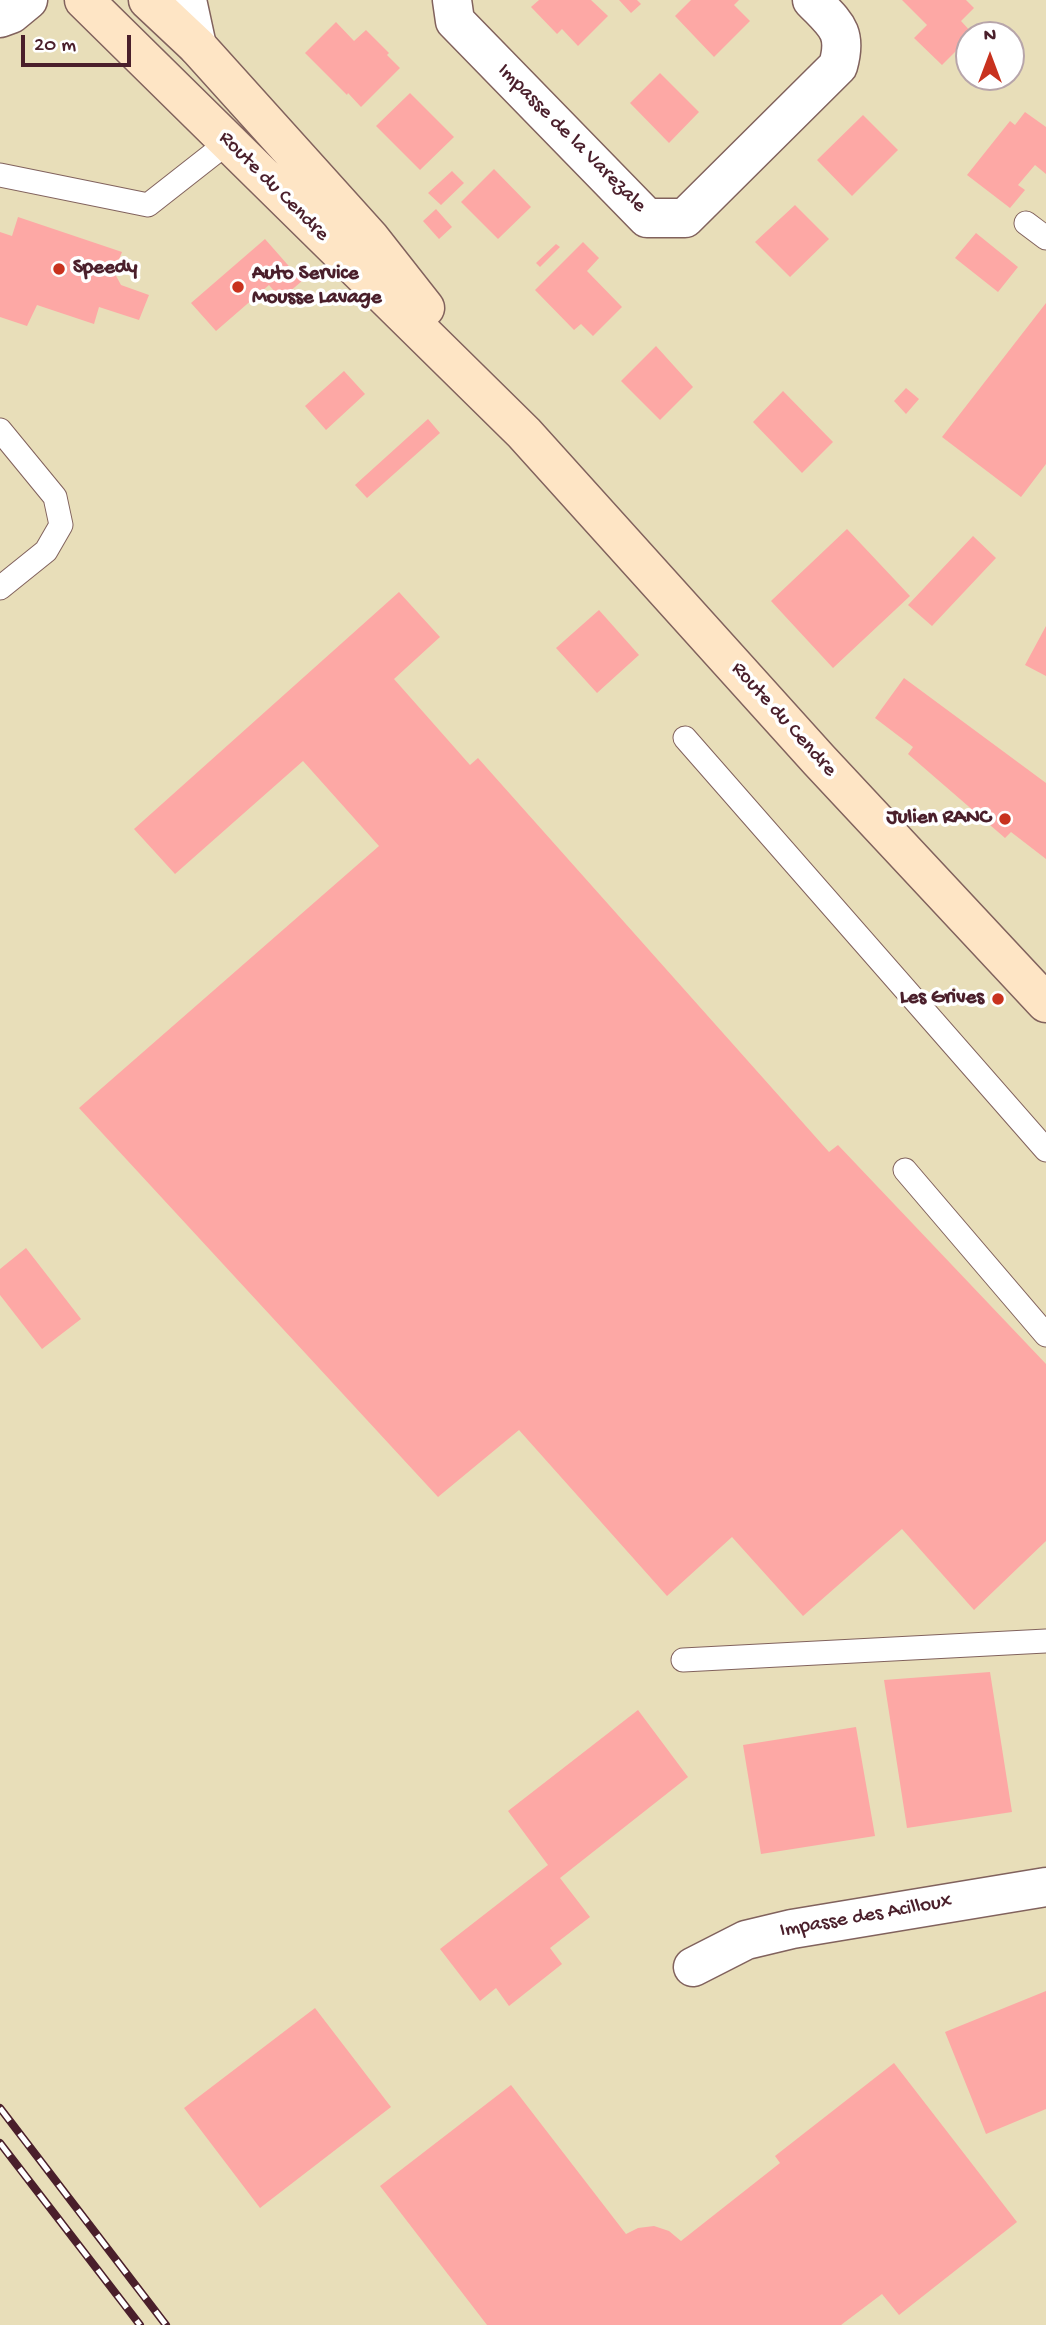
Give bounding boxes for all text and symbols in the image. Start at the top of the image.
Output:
scale bar [24,21,135,65]
north arrow [955,21,1025,91]
text: N [984,25,996,48]
text: 20 m [34,34,76,59]
street label: Impasse de la Varezale [491,59,651,219]
street label: Route du Cendre [212,126,334,248]
place label: Speedy [73,256,137,282]
marker: Speedy [51,261,67,277]
place label: Auto Service Mousse Lavage [252,262,382,312]
marker: Auto Service Mousse Lavage [230,279,246,295]
street label: Route du Cendre [725,657,841,783]
place label: Julien RANC [887,806,991,832]
marker: Julien RANC [997,811,1013,827]
place label: Les Grives [900,986,984,1012]
marker: Les Grives [990,991,1006,1007]
street label: Impasse des Acilloux [778,1889,954,1945]

